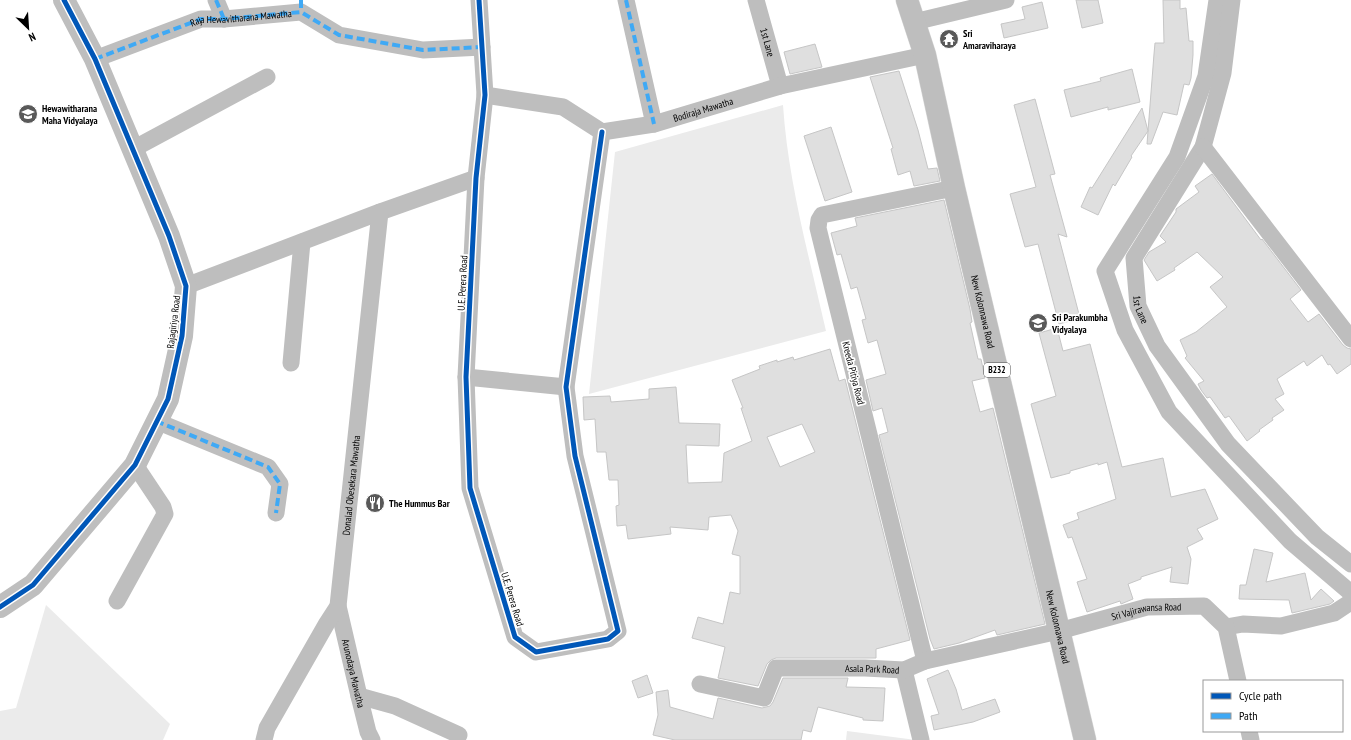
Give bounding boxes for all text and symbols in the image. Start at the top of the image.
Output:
street label: Raja Hewavitharana Mawatha [188,7,292,30]
north arrow [8,8,48,48]
street label: 1st Lane [757,27,778,58]
place label: Sri Amaraviharaya [962,27,1016,52]
temple icon: Sri Amaraviharaya [938,28,960,50]
text: N [27,29,38,45]
street label: Bodiraja Mawatha [672,95,735,125]
place label: Hewawitharana Maha Vidyalaya [42,102,98,127]
school or university icon: Hewawitharana Maha Vidyalaya [17,103,39,125]
street label: U.E. Perera Road [455,255,470,311]
street label: New Kolonnawa Road [968,274,998,350]
street label: Rajagiriya Road [164,295,183,349]
street label: 1st Lane [1130,295,1151,326]
place label: Sri Parakumbha Vidyalaya [1051,311,1108,336]
school or university icon: Sri Parakumbha Vidyalaya [1027,312,1049,334]
street label: Kreeda Pitiya Road [839,340,868,406]
road number: B232 [984,363,1010,377]
street label: Donalad Obesekara Mawatha [340,435,363,536]
restaurant icon: The Hummus Bar [364,492,386,514]
place label: The Hummus Bar [389,497,450,510]
street label: U.E. Perera Road [498,571,527,628]
street label: New Kolonnawa Road [1043,589,1073,665]
street label: Sri Vajirawansa Road [1110,600,1182,623]
street label: Arunodaya Mawatha [339,638,368,709]
street label: Asala Park Road [845,662,900,677]
legend [1203,680,1343,732]
text: Cycle path [1239,688,1282,703]
text: Path [1239,708,1257,723]

